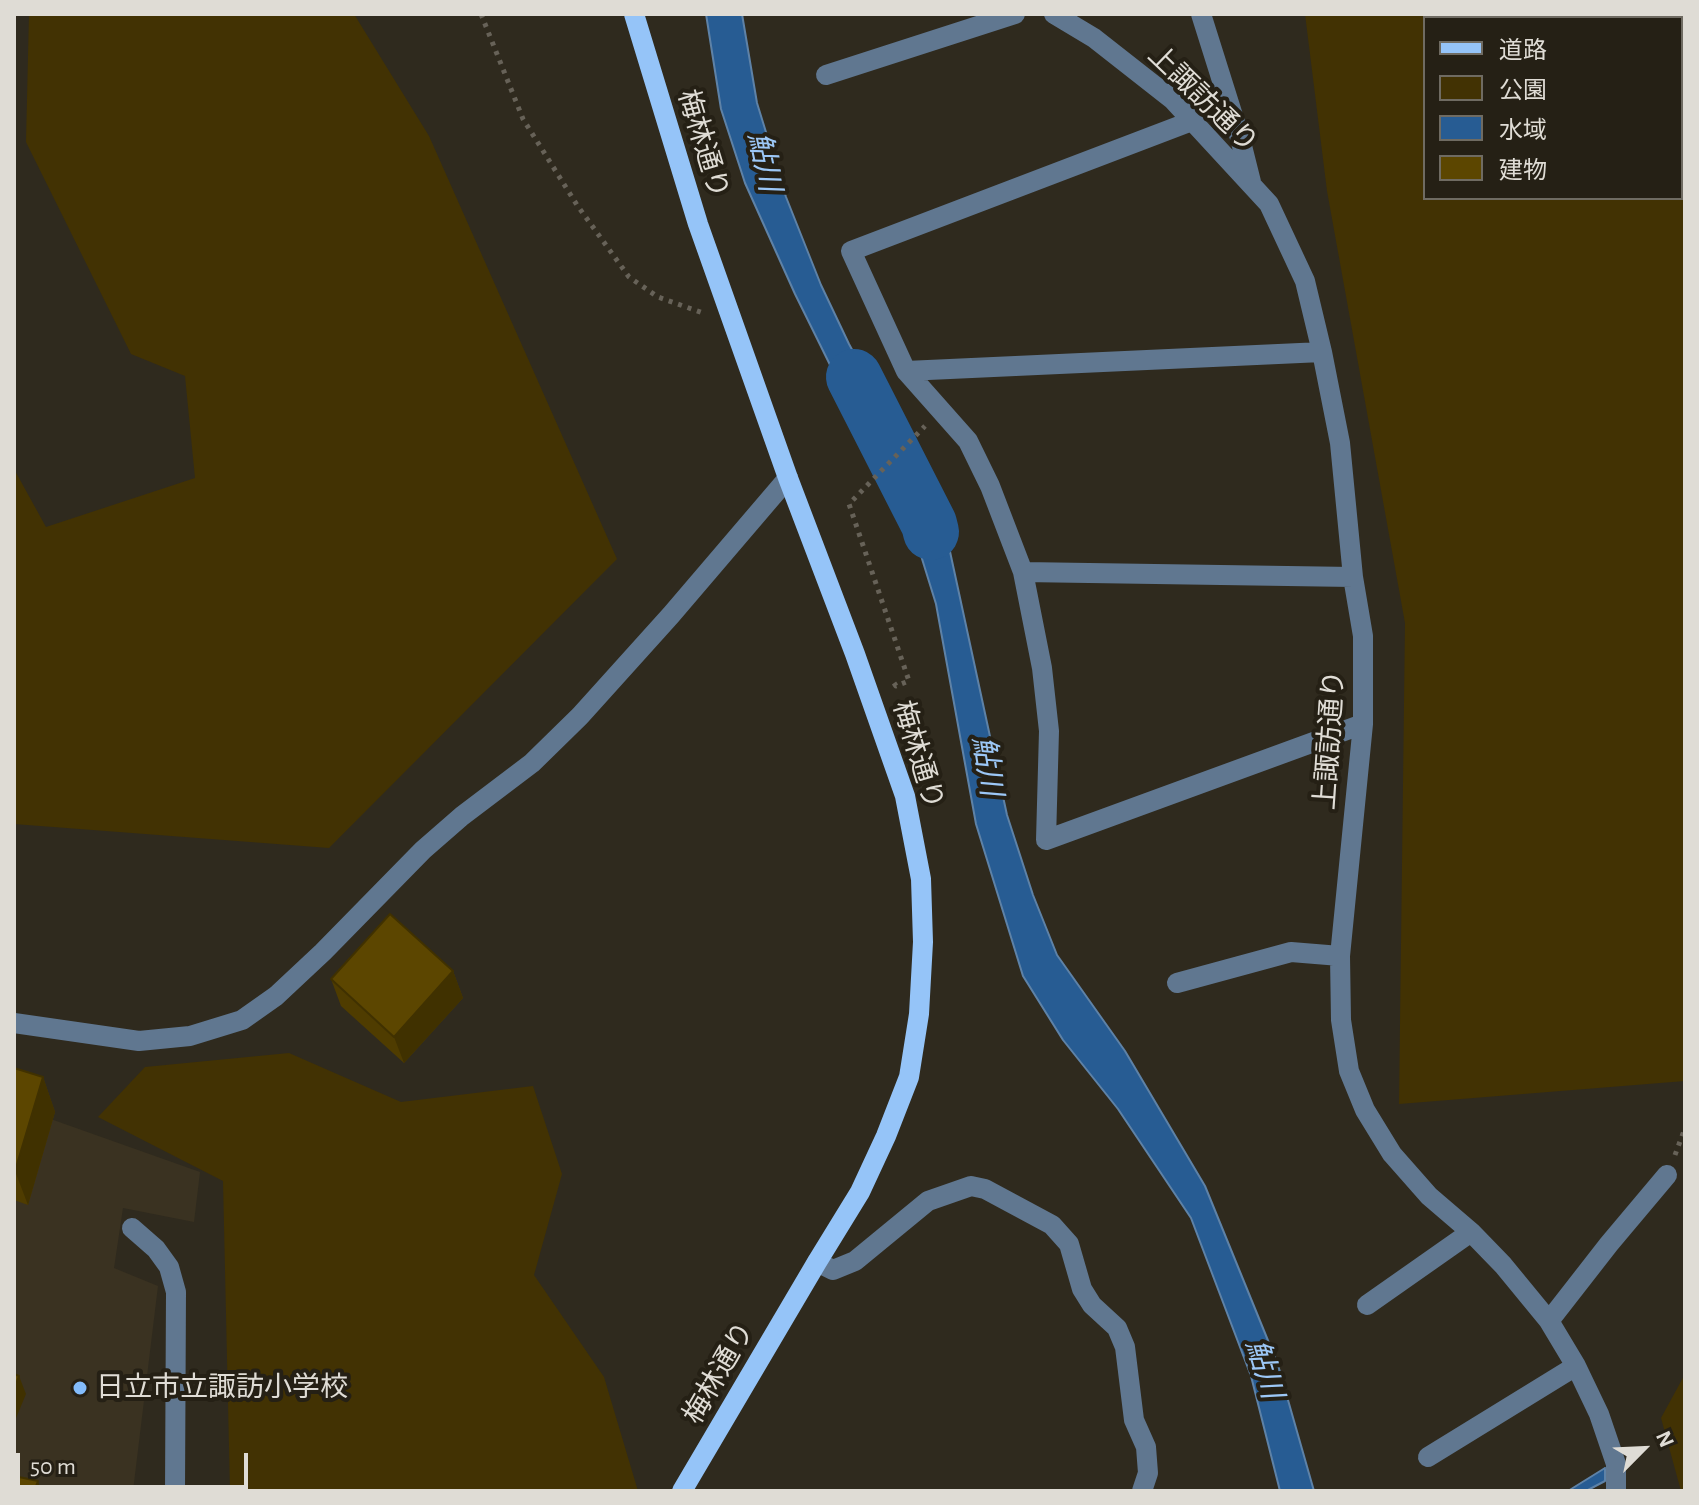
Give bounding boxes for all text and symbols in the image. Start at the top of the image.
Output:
legend [1423,16,1683,200]
street label: 上諏訪通り [1141,38,1265,160]
text: 道路 [1499,39,1547,63]
text: 公園 [1499,79,1547,103]
street label: 梅林通り [671,86,735,202]
text: 水域 [1499,119,1547,143]
water label: 鮎川 [740,129,788,195]
text: 建物 [1499,159,1547,183]
street label: 上諏訪通り [1308,669,1352,811]
street label: 梅林通り [886,697,950,813]
water label: 鮎川 [965,734,1009,798]
street label: 梅林通り [676,1316,762,1430]
water label: 鮎川 [1238,1335,1290,1403]
place label: 日立市立諏訪小学校 [96,1371,348,1405]
marker: 日立市立諏訪小学校 [71,1379,89,1397]
north arrow [1603,1409,1683,1489]
text: N [1652,1428,1678,1451]
scale bar [20,1437,252,1487]
text: 50 m [30,1455,76,1479]

